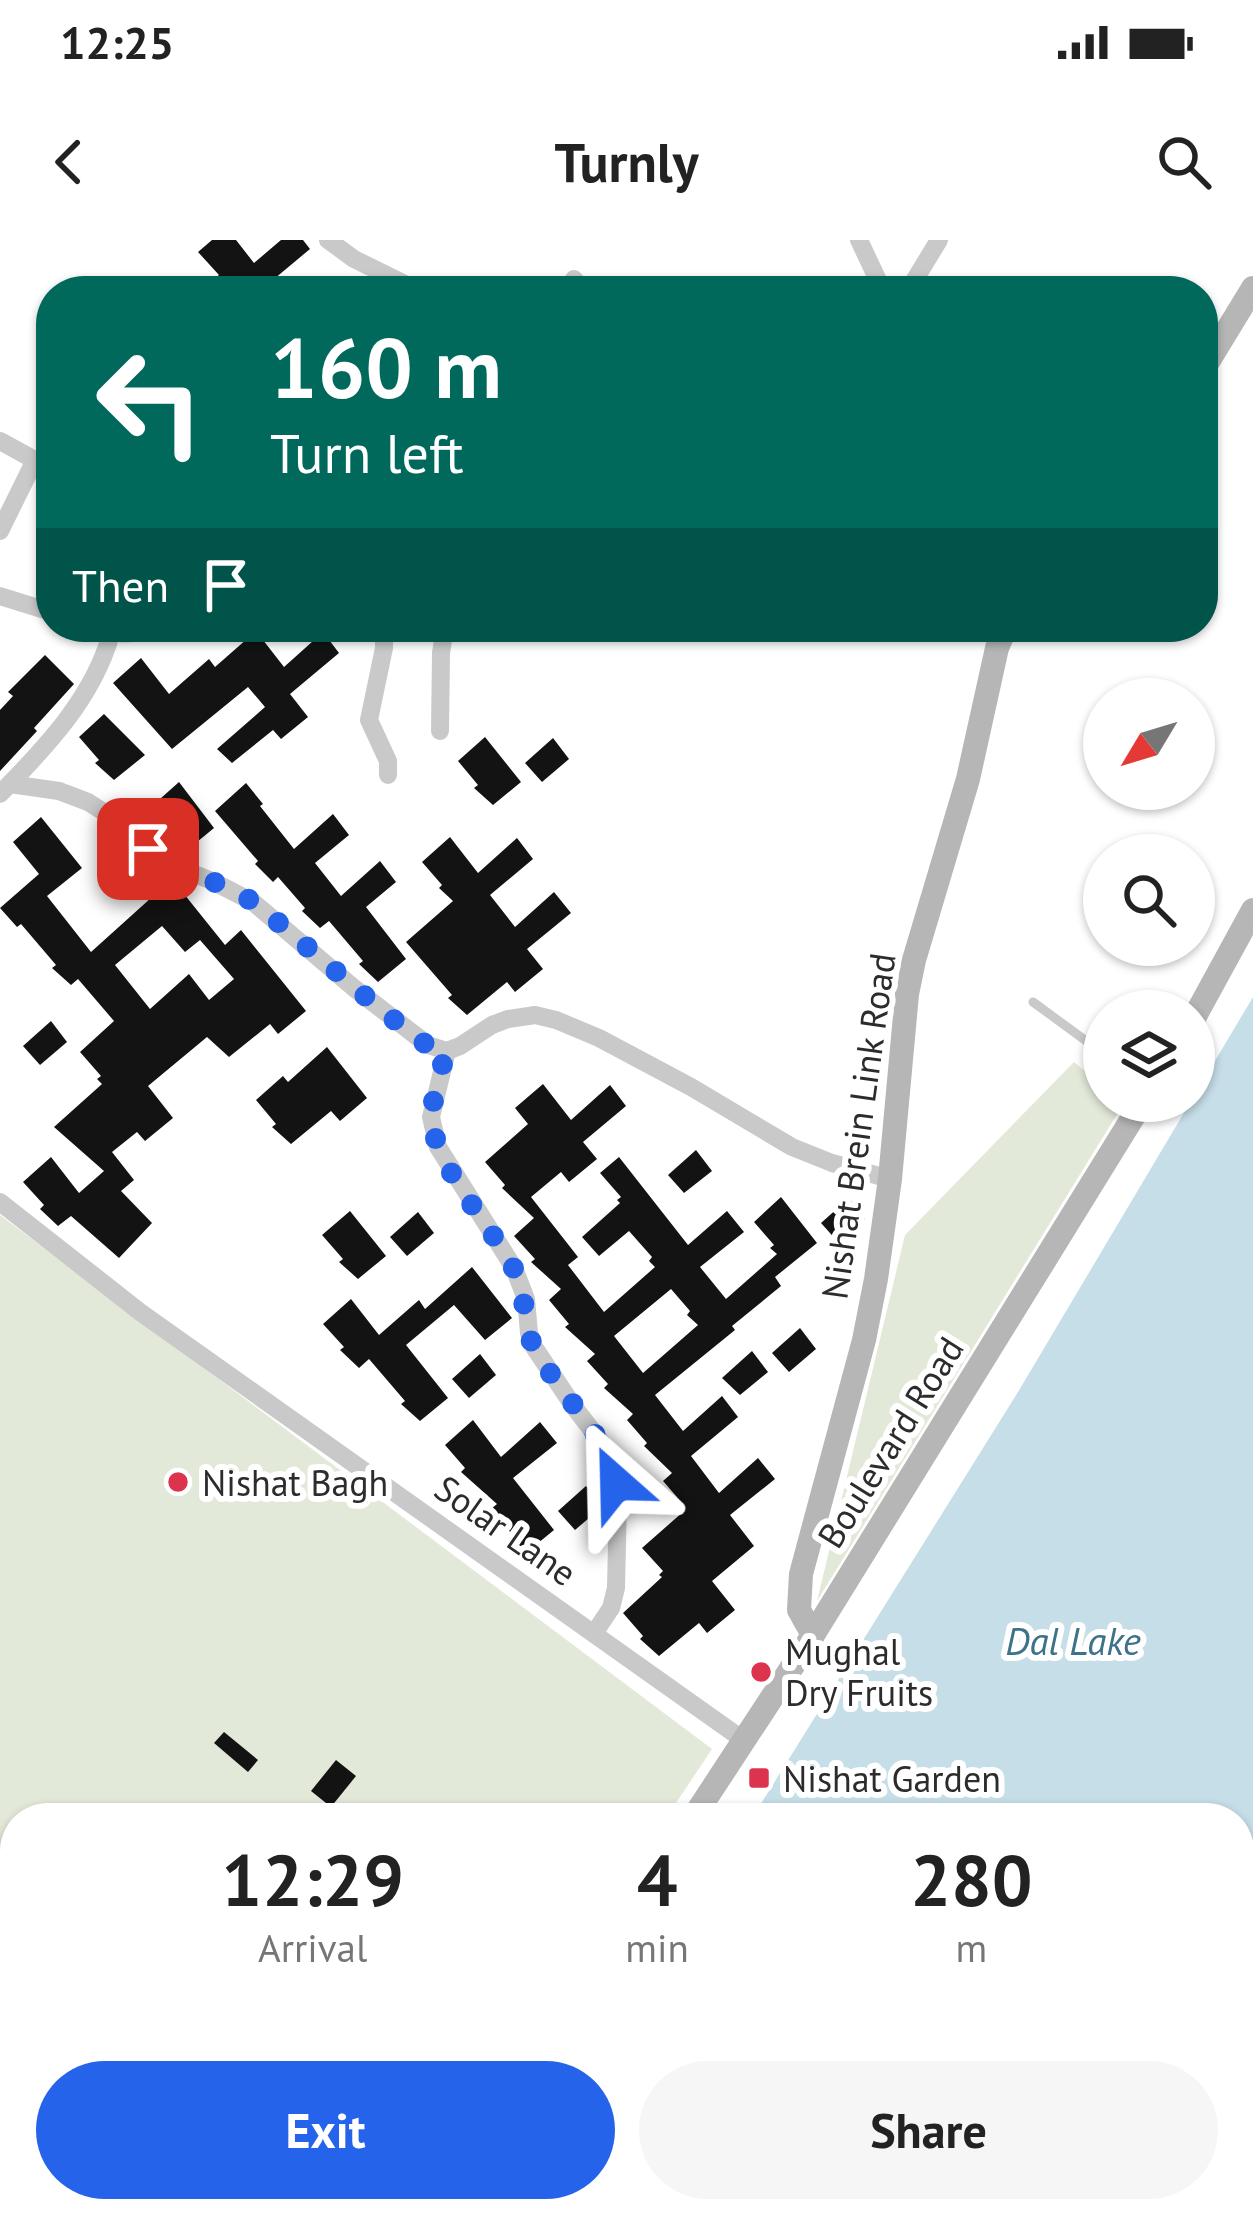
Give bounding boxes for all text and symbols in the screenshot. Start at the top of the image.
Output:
text: 12:25 [60,13,174,71]
text: Turnly [554,127,699,197]
icon: back [36,129,102,195]
icon: search [1151,129,1217,195]
text: 160 m [270,312,502,421]
icon: left [72,324,228,480]
text: Turn left [270,418,464,488]
icon: arrive [193,552,259,618]
text: Then [72,556,169,614]
north arrow [1083,678,1215,810]
map controls [1083,678,1215,1122]
pin [97,798,199,900]
icon: arrive [115,816,181,882]
button: search [1083,834,1215,966]
street label: Nishat Brein Link Road [810,950,906,1302]
button: layers [1083,990,1215,1122]
street label: Boulevard Road [806,1328,974,1556]
position arrow [553,1420,679,1546]
place label: Nishat Bagh [202,1459,388,1506]
street label: Solar Lane [426,1464,586,1596]
marker: Nishat Bagh [165,1469,191,1495]
water label: Dal Lake [1005,1615,1141,1666]
place label: Mughal Dry Fruits [785,1628,933,1716]
marker: Mughal Dry Fruits [748,1659,774,1685]
place label: Nishat Garden [783,1755,1001,1802]
marker: Nishat Garden [746,1765,772,1791]
text: 12:29 [221,1833,404,1926]
text: 4 [637,1833,678,1926]
text: 280 [910,1833,1033,1926]
text: Arrival [258,1922,367,1973]
text: min [625,1922,689,1973]
text: m [956,1922,987,1973]
button: Exit [36,2061,615,2199]
button: Share [639,2061,1218,2199]

